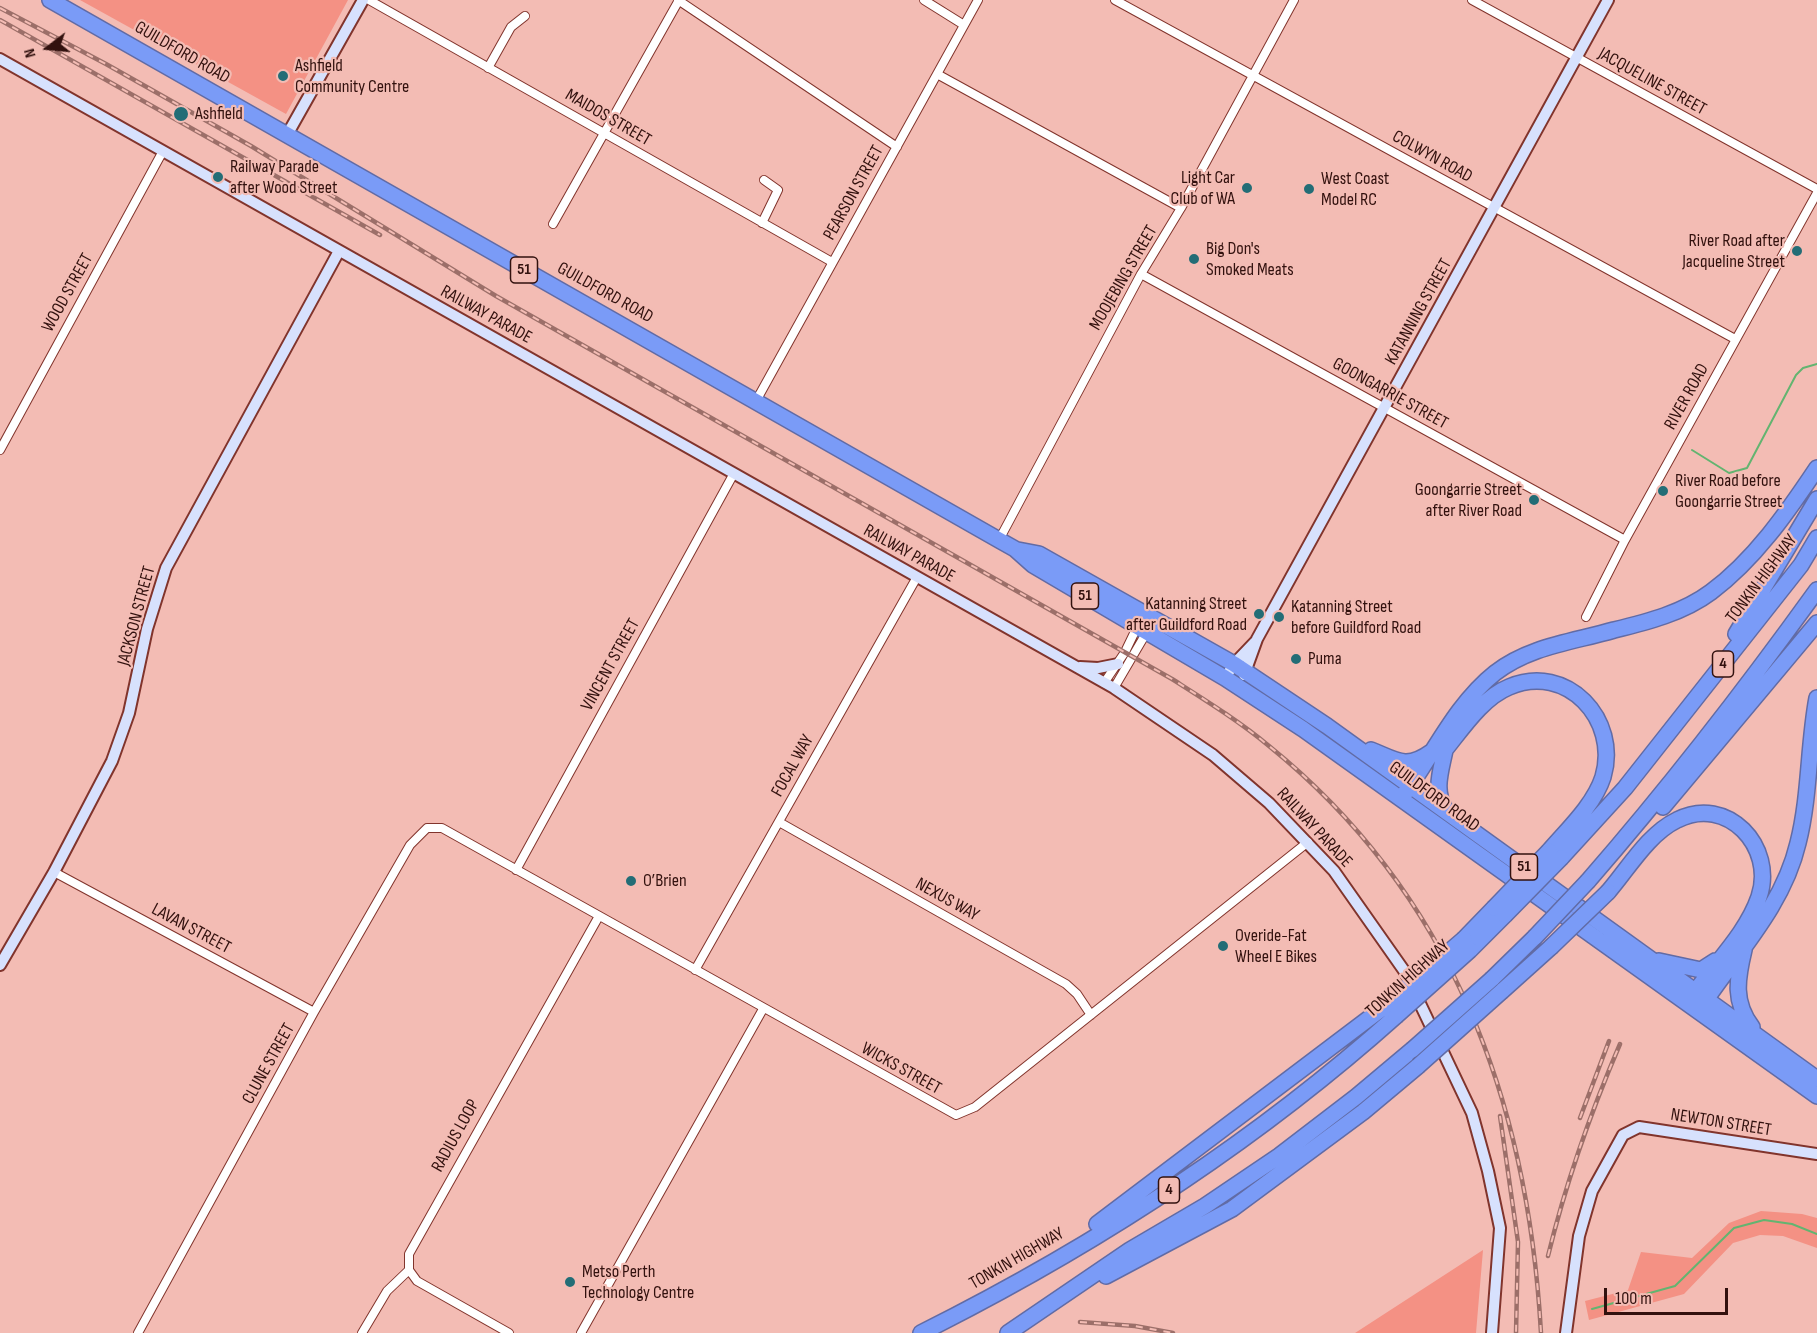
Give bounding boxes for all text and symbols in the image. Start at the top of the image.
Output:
street label: GUILDFORD ROAD [131,17,233,89]
north arrow [18,18,78,78]
street label: JACQUELINE STREET [1594,43,1710,121]
text: N [20,46,41,60]
place label: Ashfield Community Centre [295,55,409,98]
marker: Ashfield Community Centre [276,69,290,83]
street label: MAIDOS STREET [561,85,655,151]
place label: Ashfield [195,103,243,125]
marker: Ashfield [172,105,190,123]
street label: COLWYN ROAD [1388,126,1476,188]
street label: PEARSON STREET [819,142,889,244]
place label: Railway Parade after Wood Street [230,156,337,198]
place label: Light Car Club of WA [1171,167,1235,210]
place label: West Coast Model RC [1321,168,1389,210]
marker: Railway Parade after Wood Street [211,170,225,184]
marker: Light Car Club of WA [1240,181,1254,195]
marker: West Coast Model RC [1302,182,1316,196]
street label: MOOJEBING STREET [1085,222,1163,334]
place label: River Road after Jacqueline Street [1682,230,1785,272]
place label: Big Don's Smoked Meats [1206,238,1294,280]
marker: River Road after Jacqueline Street [1790,244,1804,258]
street label: WOOD STREET [38,250,98,336]
marker: Big Don's Smoked Meats [1187,252,1201,266]
street label: KATANNING STREET [1381,255,1457,369]
road number: 51 [510,257,538,283]
street label: GUILDFORD ROAD [553,258,657,328]
street label: RAILWAY PARADE [437,281,535,349]
street label: GOONGARRIE STREET [1329,353,1451,435]
street label: RIVER ROAD [1660,360,1714,434]
place label: River Road before Goongarrie Street [1675,470,1782,512]
place label: Goongarrie Street after River Road [1415,479,1522,522]
marker: River Road before Goongarrie Street [1656,484,1670,498]
marker: Goongarrie Street after River Road [1527,493,1541,507]
street label: RAILWAY PARADE [860,520,958,588]
street label: TONKIN HIGHWAY [1722,530,1802,628]
street label: JACKSON STREET [113,564,161,668]
road number: 51 [1072,583,1098,609]
place label: Katanning Street after Guildford Road [1126,593,1247,636]
place label: Katanning Street before Guildford Road [1291,596,1421,638]
marker: Katanning Street after Guildford Road [1252,607,1266,621]
marker: Katanning Street before Guildford Road [1272,610,1286,624]
street label: VINCENT STREET [577,615,645,715]
place label: Puma [1308,648,1342,670]
road number: 4 [1712,651,1734,677]
marker: Puma [1289,652,1303,666]
street label: FOCAL WAY [767,731,819,801]
street label: GUILDFORD ROAD [1385,757,1483,837]
street label: RAILWAY PARADE [1272,784,1356,872]
road number: 51 [1510,854,1538,880]
place label: O’Brien [643,870,687,892]
marker: O’Brien [624,874,638,888]
street label: NEXUS WAY [911,874,983,926]
street label: LAVAN STREET [148,899,234,959]
place label: Overide-Fat Wheel E Bikes [1235,925,1317,968]
street label: TONKIN HIGHWAY [1362,936,1454,1022]
marker: Overide-Fat Wheel E Bikes [1216,939,1230,953]
street label: CLUNE STREET [238,1020,300,1108]
street label: WICKS STREET [857,1038,945,1100]
street label: RADIUS LOOP [427,1096,485,1176]
street label: NEWTON STREET [1669,1104,1773,1142]
road number: 4 [1158,1177,1180,1203]
street label: TONKIN HIGHWAY [966,1223,1068,1295]
place label: Metso Perth Technology Centre [582,1261,694,1304]
marker: Metso Perth Technology Centre [563,1275,577,1289]
scale bar [1607,1276,1732,1314]
text: 100 m [1615,1288,1652,1309]

